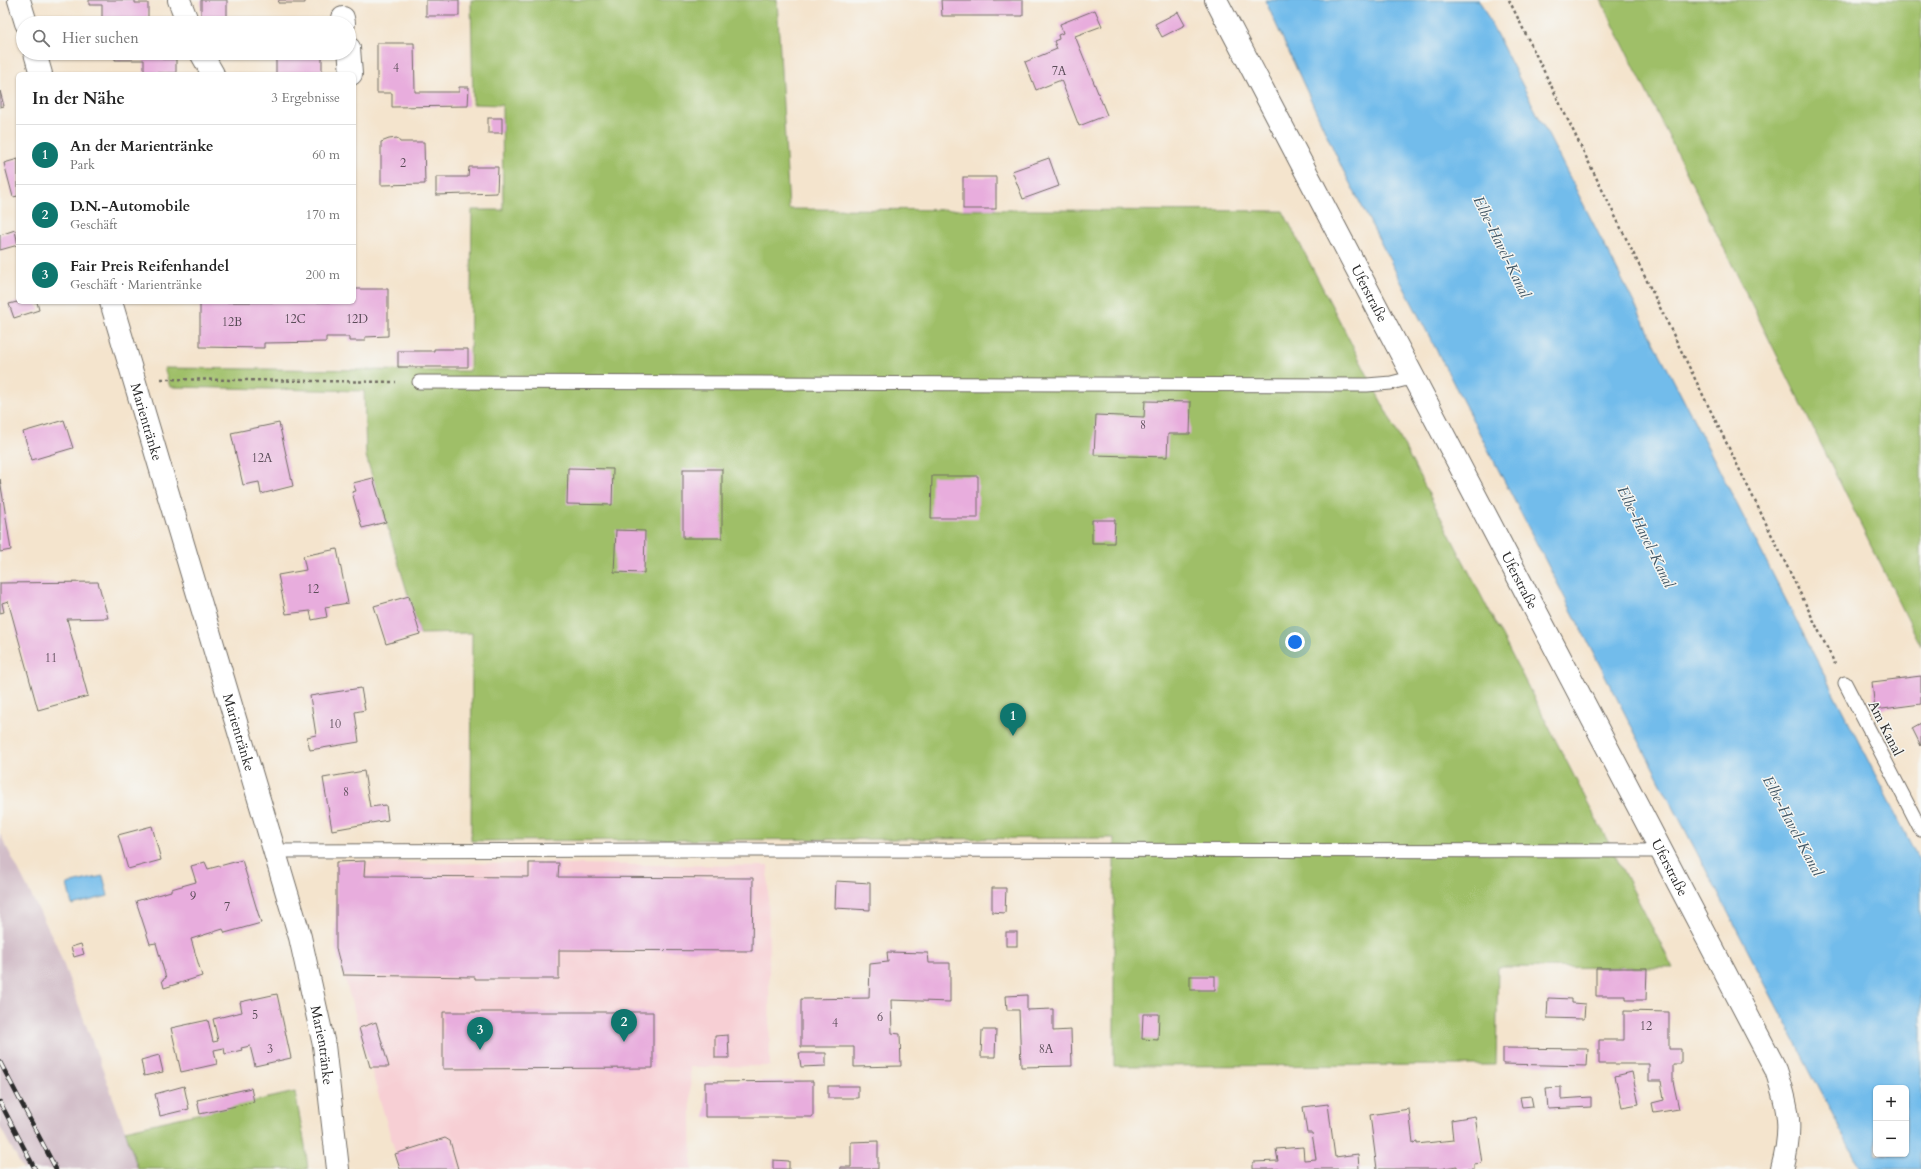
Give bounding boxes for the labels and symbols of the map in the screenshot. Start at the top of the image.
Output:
house number: 4 [393,60,399,76]
house number: 7A [1052,63,1067,79]
house number: 2 [400,155,406,171]
water label: Elbe-Havel-Kanal [1469,193,1536,302]
street label: Uferstraße [1346,262,1392,325]
house number: 12C [284,311,306,327]
house number: 12D [346,311,368,327]
house number: 12B [222,314,242,330]
street label: Marientränke [126,381,167,463]
house number: 8 [1140,417,1146,433]
house number: 12A [252,450,273,466]
water label: Elbe-Havel-Kanal [1613,483,1680,592]
street label: Uferstraße [1496,549,1542,613]
house number: 12 [307,581,319,597]
your location [1285,632,1305,652]
house number: 11 [45,650,57,666]
street label: Marientränke [218,691,259,774]
street label: Am Kanal [1864,697,1908,759]
pin: 1 [1000,703,1026,736]
house number: 10 [329,716,341,732]
water label: Elbe-Havel-Kanal [1758,772,1828,880]
house number: 8 [343,784,349,800]
street label: Uferstraße [1647,836,1692,900]
house number: 9 [190,888,196,904]
house number: 7 [224,899,230,915]
street label: Marientränke [306,1004,337,1086]
house number: 5 [252,1007,258,1023]
pin: 2 [611,1009,637,1042]
house number: 6 [877,1009,883,1025]
house number: 4 [832,1015,838,1031]
pin: 3 [467,1017,493,1050]
house number: 12 [1640,1018,1652,1034]
house number: 3 [267,1041,273,1057]
house number: 8A [1039,1041,1054,1057]

